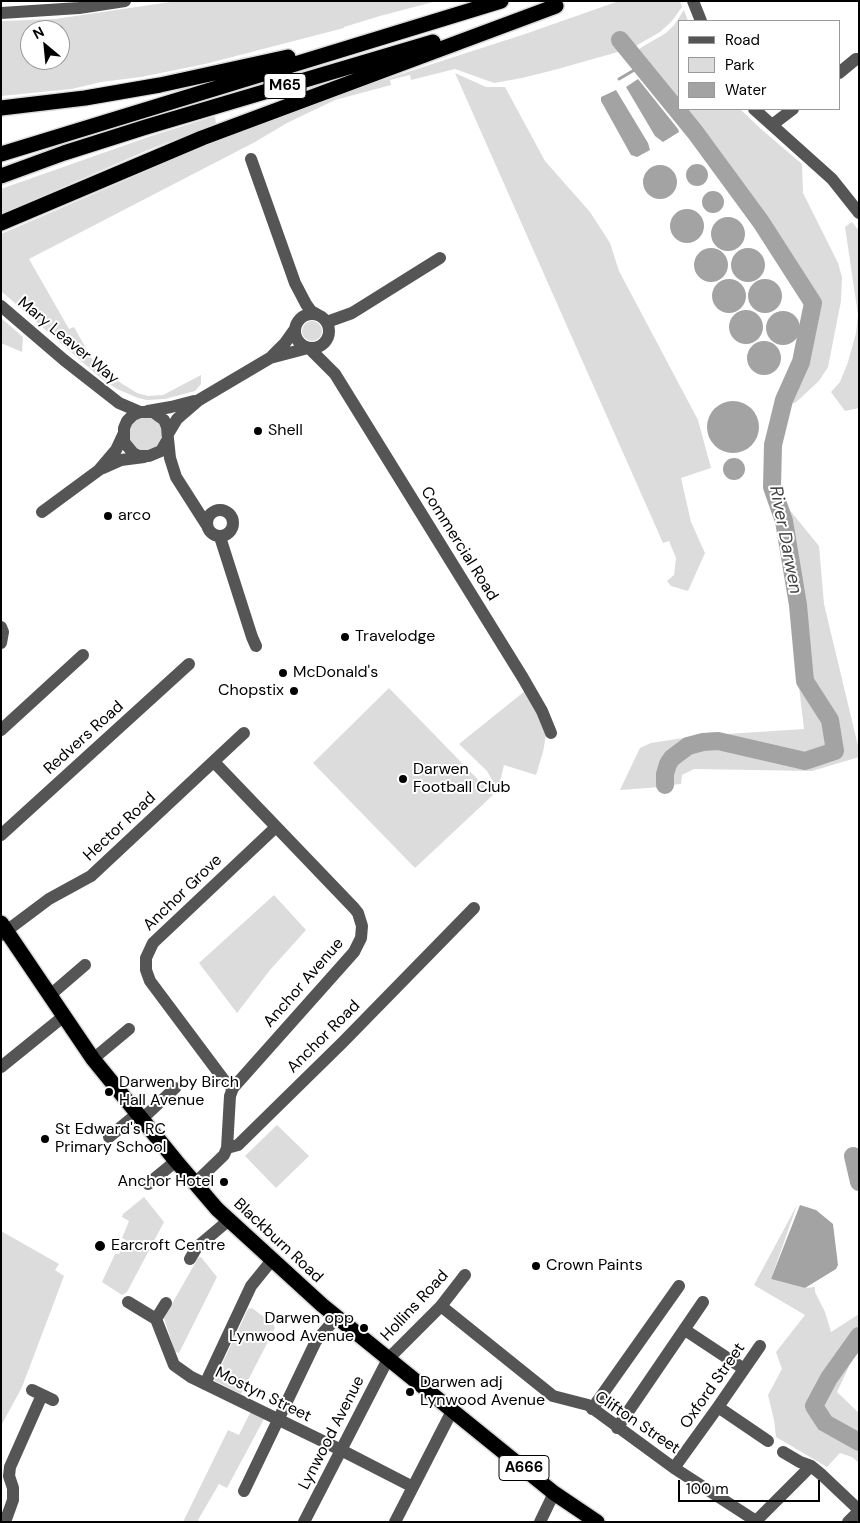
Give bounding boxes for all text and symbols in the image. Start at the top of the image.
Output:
north arrow [20,20,70,70]
legend [678,20,840,110]
text: N [30,22,47,43]
text: Road [725,30,760,50]
text: Park [725,55,755,75]
road number: M65 [264,74,306,98]
text: Water [725,80,766,100]
street label: Mary Leaver Way [14,293,122,389]
place label: Shell [268,421,303,441]
marker: Shell [252,425,264,437]
street label: Commercial Road [416,483,502,605]
water label: River Darwen [764,484,806,596]
place label: arco [118,506,151,526]
marker: arco [102,510,114,522]
place label: Travelodge [355,627,435,647]
marker: Travelodge [339,631,351,643]
place label: McDonald's [293,663,378,683]
marker: McDonald's [277,667,289,679]
place label: Chopstix [218,681,284,701]
marker: Chopstix [288,685,300,697]
street label: Redvers Road [40,697,128,779]
place label: Darwen Football Club [413,760,510,798]
marker: Darwen Football Club [397,773,409,785]
street label: Hector Road [80,789,160,865]
street label: Anchor Grove [140,851,226,935]
street label: Anchor Avenue [260,934,348,1032]
street label: Anchor Road [284,997,364,1077]
place label: Darwen by Birch Hall Avenue [119,1073,239,1111]
marker: Darwen by Birch Hall Avenue [103,1086,115,1098]
place label: St Edward's RC Primary School [55,1120,166,1158]
marker: St Edward's RC Primary School [39,1133,51,1145]
place label: Anchor Hotel [117,1172,214,1192]
marker: Anchor Hotel [218,1176,230,1188]
street label: Blackburn Road [229,1195,327,1287]
place label: Earcroft Centre [111,1236,225,1256]
marker: Earcroft Centre [93,1239,107,1253]
place label: Crown Paints [546,1256,643,1276]
marker: Crown Paints [530,1260,542,1272]
street label: Hollins Road [377,1267,453,1345]
place label: Darwen opp Lynwood Avenue [229,1309,354,1347]
marker: Darwen opp Lynwood Avenue [358,1322,370,1334]
street label: Oxford Street [676,1339,750,1433]
street label: Mostyn Street [212,1363,314,1427]
street label: Lynwood Avenue [295,1373,369,1493]
place label: Darwen adj Lynwood Avenue [420,1373,545,1411]
marker: Darwen adj Lynwood Avenue [404,1386,416,1398]
street label: Clifton Street [591,1387,683,1459]
road number: A666 [499,1456,549,1480]
scale bar [680,1470,822,1502]
text: 100 m [686,1479,729,1499]

